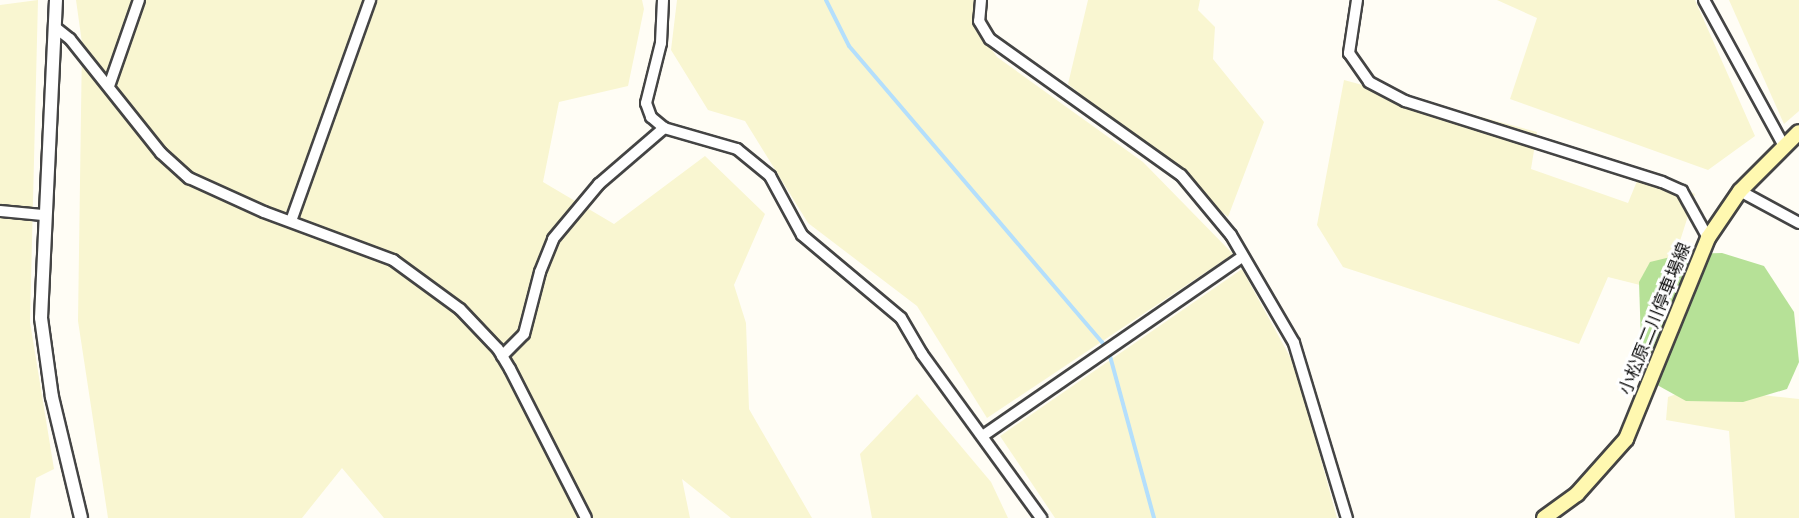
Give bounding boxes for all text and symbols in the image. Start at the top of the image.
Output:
street label: 小松原二川停車場線 [1615,240,1695,398]

